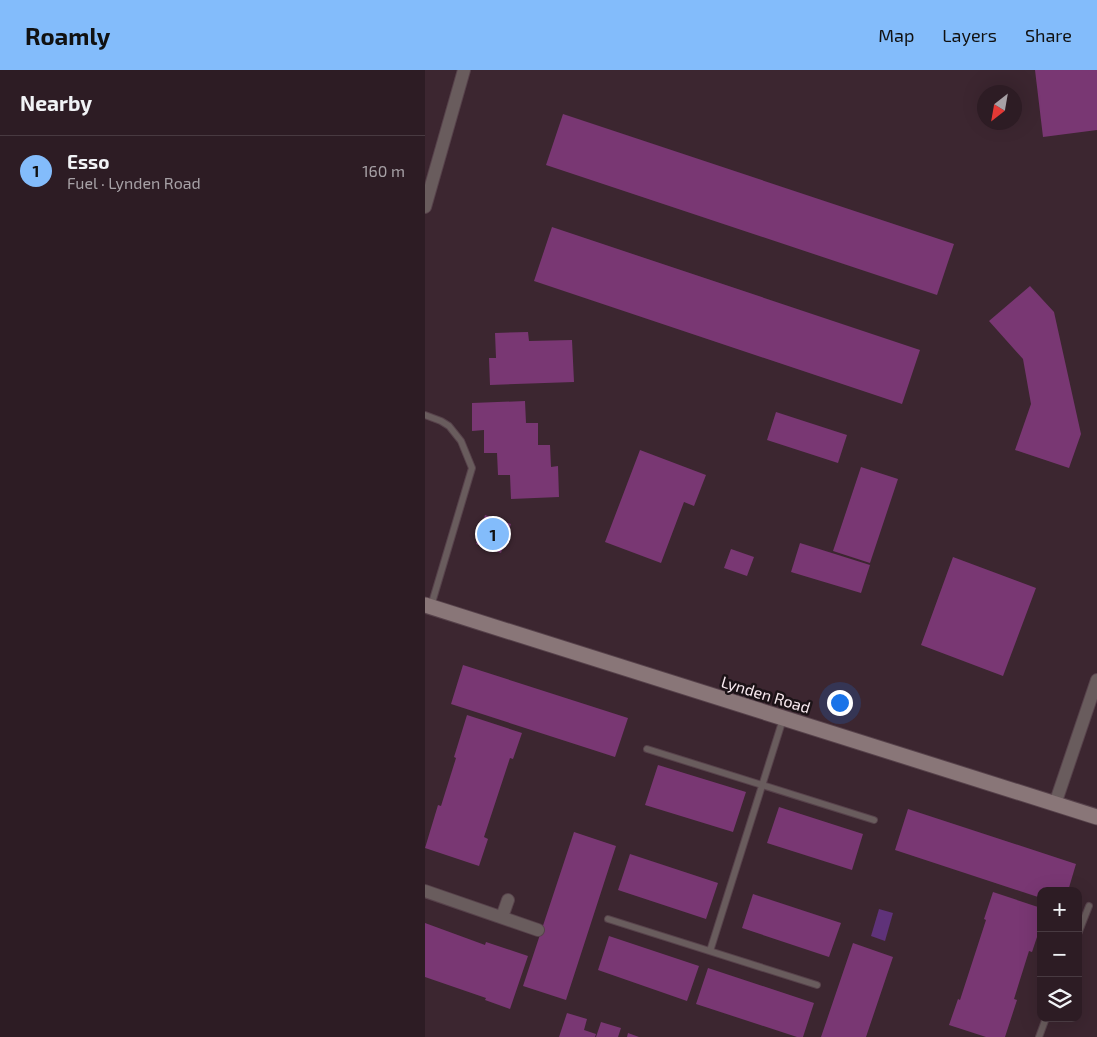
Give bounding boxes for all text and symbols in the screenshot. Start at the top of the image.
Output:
text: Roamly [25,21,110,50]
text: Map [878,24,914,46]
text: Layers [942,24,997,46]
text: Share [1025,24,1072,46]
north arrow [977,85,1022,130]
text: Nearby [20,90,92,115]
text: Esso [67,150,109,173]
text: 1 [33,161,39,180]
text: 160 m [362,161,405,180]
text: Fuel · Lynden Road [67,173,201,192]
pin: 1 [477,515,509,553]
street label: Lynden Road [719,671,813,717]
your location [827,690,853,716]
map controls [1037,887,1082,1022]
button: + [1037,887,1082,932]
button: − [1037,932,1082,977]
button: layers [1037,977,1082,1022]

